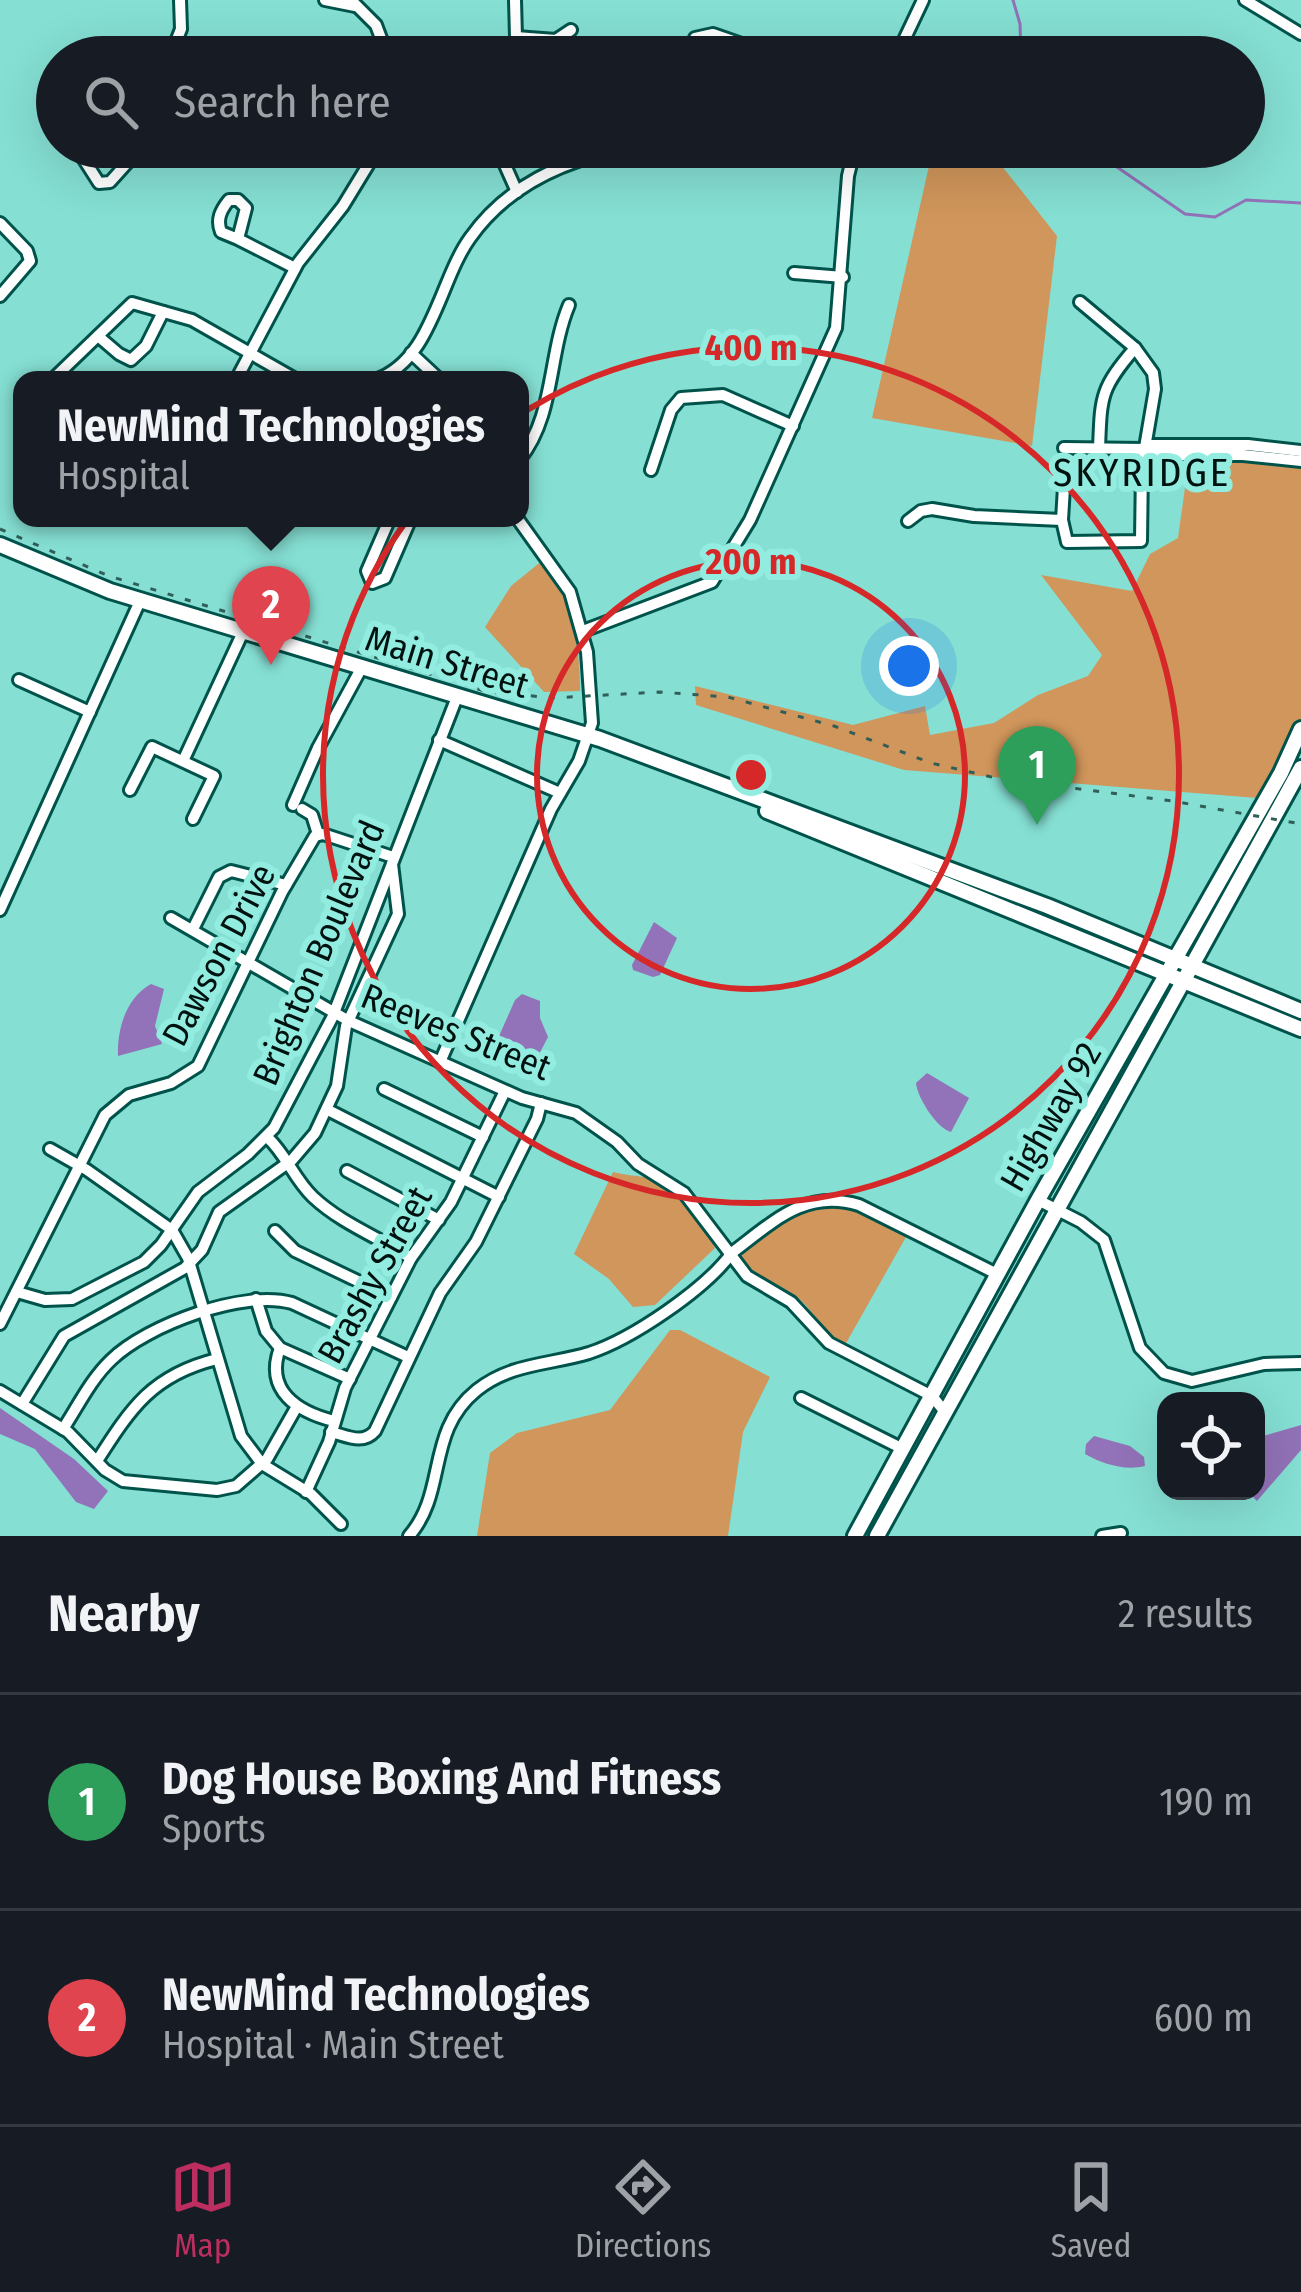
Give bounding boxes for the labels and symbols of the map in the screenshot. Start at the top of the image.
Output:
text: 400 m [705,326,797,370]
district label: SKYRIDGE [1053,450,1231,496]
text: 200 m [705,540,796,584]
pin: 2 [232,566,310,665]
street label: Main Street [360,616,534,708]
your location [879,636,939,696]
pin: 1 [998,726,1076,825]
centre of rings [730,754,772,796]
street label: Brighton Boulevard [243,814,395,1092]
street label: Dawson Drive [153,857,285,1053]
street label: Reeves Street [355,974,557,1090]
street label: Highway 92 [991,1035,1111,1199]
street label: Brashy Street [308,1179,442,1371]

